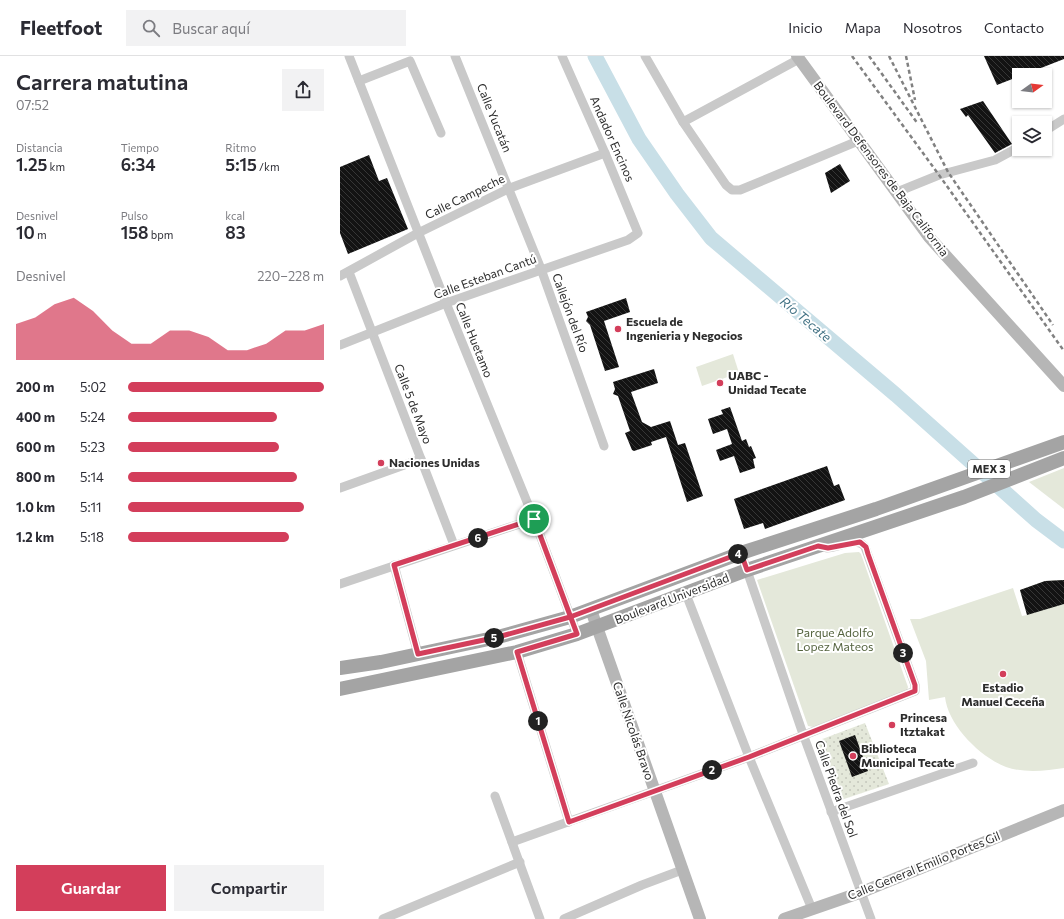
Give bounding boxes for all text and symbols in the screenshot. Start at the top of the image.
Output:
search box [126,10,406,46]
text: Fleetfoot [20,16,102,39]
icon: search [140,17,162,39]
text: Buscar aquí [172,19,250,37]
text: Inicio [788,19,823,36]
text: Mapa [845,19,881,36]
text: Nosotros [903,19,962,36]
text: Contacto [984,19,1044,36]
text: Carrera matutina [16,68,188,95]
north arrow [1012,68,1052,108]
map controls [1012,68,1052,156]
button: share [282,69,324,111]
street label: Boulevard Defensores de Baja California [811,78,952,259]
street label: Calle Yucatán [475,81,515,154]
street label: Andador Encinos [588,94,638,183]
text: 07:52 [16,97,49,113]
button: layers [1012,116,1052,156]
text: Distancia [16,141,63,154]
text: Tiempo [121,141,159,154]
text: Ritmo [225,141,256,154]
text: 1.25 [16,154,47,175]
text: 6:34 [121,154,156,175]
text: 5:15 [225,154,257,175]
text: km [47,160,65,173]
text: /km [257,160,280,173]
street label: Calle Campeche [423,171,507,221]
text: Desnivel [16,209,58,222]
text: Pulso [121,209,148,222]
text: kcal [225,209,245,222]
text: 10 [16,222,35,243]
text: 158 [121,222,149,243]
text: 83 [225,222,246,243]
text: m [35,228,47,241]
text: bpm [149,228,173,241]
street label: Calle Esteban Cantú [431,251,538,301]
text: Desnivel [16,268,66,284]
text: 220–228 m [257,268,324,284]
street label: Callejón del Río [550,271,592,354]
water label: Río Tecate [777,293,835,345]
street label: Calle Huetamo [453,300,496,379]
place label: Escuela de Ingenieria y Negocios [626,314,743,342]
marker: Escuela de Ingenieria y Negocios [613,324,623,334]
street label: Calle 5 de Mayo [392,362,436,446]
place label: UABC - Unidad Tecate [728,368,806,396]
marker: UABC - Unidad Tecate [715,378,725,388]
text: 200 m [16,379,54,395]
text: 5:02 [80,379,106,395]
text: 400 m [16,409,55,425]
text: 5:24 [80,409,105,425]
text: 600 m [16,439,55,455]
text: 5:23 [80,439,105,455]
place label: Naciones Unidas [389,455,480,469]
marker: Naciones Unidas [376,458,386,468]
road number: MEX 3 [968,460,1010,478]
text: 800 m [16,469,55,485]
text: 5:14 [80,469,104,485]
text: 1.0 km [16,499,55,515]
text: 5:11 [80,499,102,515]
pin [517,502,551,536]
icon: arrive [523,508,545,530]
pin: 6 [468,528,488,548]
text: 1.2 km [16,529,54,545]
text: 5:18 [80,529,104,545]
text: 6 [475,531,481,544]
pin: 4 [728,544,748,564]
text: 4 [735,547,741,560]
street label: Boulevard Universidad [613,570,731,626]
park label: Parque Adolfo Lopez Mateos [796,625,874,653]
pin: 5 [484,628,504,648]
text: 5 [491,631,497,644]
pin: 3 [893,643,913,663]
text: 3 [900,646,906,659]
marker: Estadio Manuel Ceceña [998,669,1008,679]
street label: Calle Nicolás Bravo [611,680,657,782]
place label: Estadio Manuel Ceceña [961,680,1045,708]
place label: Princesa Itztakat [900,710,947,738]
pin: 1 [528,711,548,731]
text: 1 [536,714,540,727]
marker: Princesa Itztakat [887,720,897,730]
street label: Calle Piedra del Sol [813,738,861,839]
place label: Biblioteca Municipal Tecate [861,741,954,769]
marker: Biblioteca Municipal Tecate [848,751,858,761]
pin: 2 [702,760,722,780]
text: 2 [709,763,715,776]
street label: Calle General Emilio Portes Gil [845,828,1002,902]
button: Guardar [16,865,166,911]
button: Compartir [174,865,324,911]

